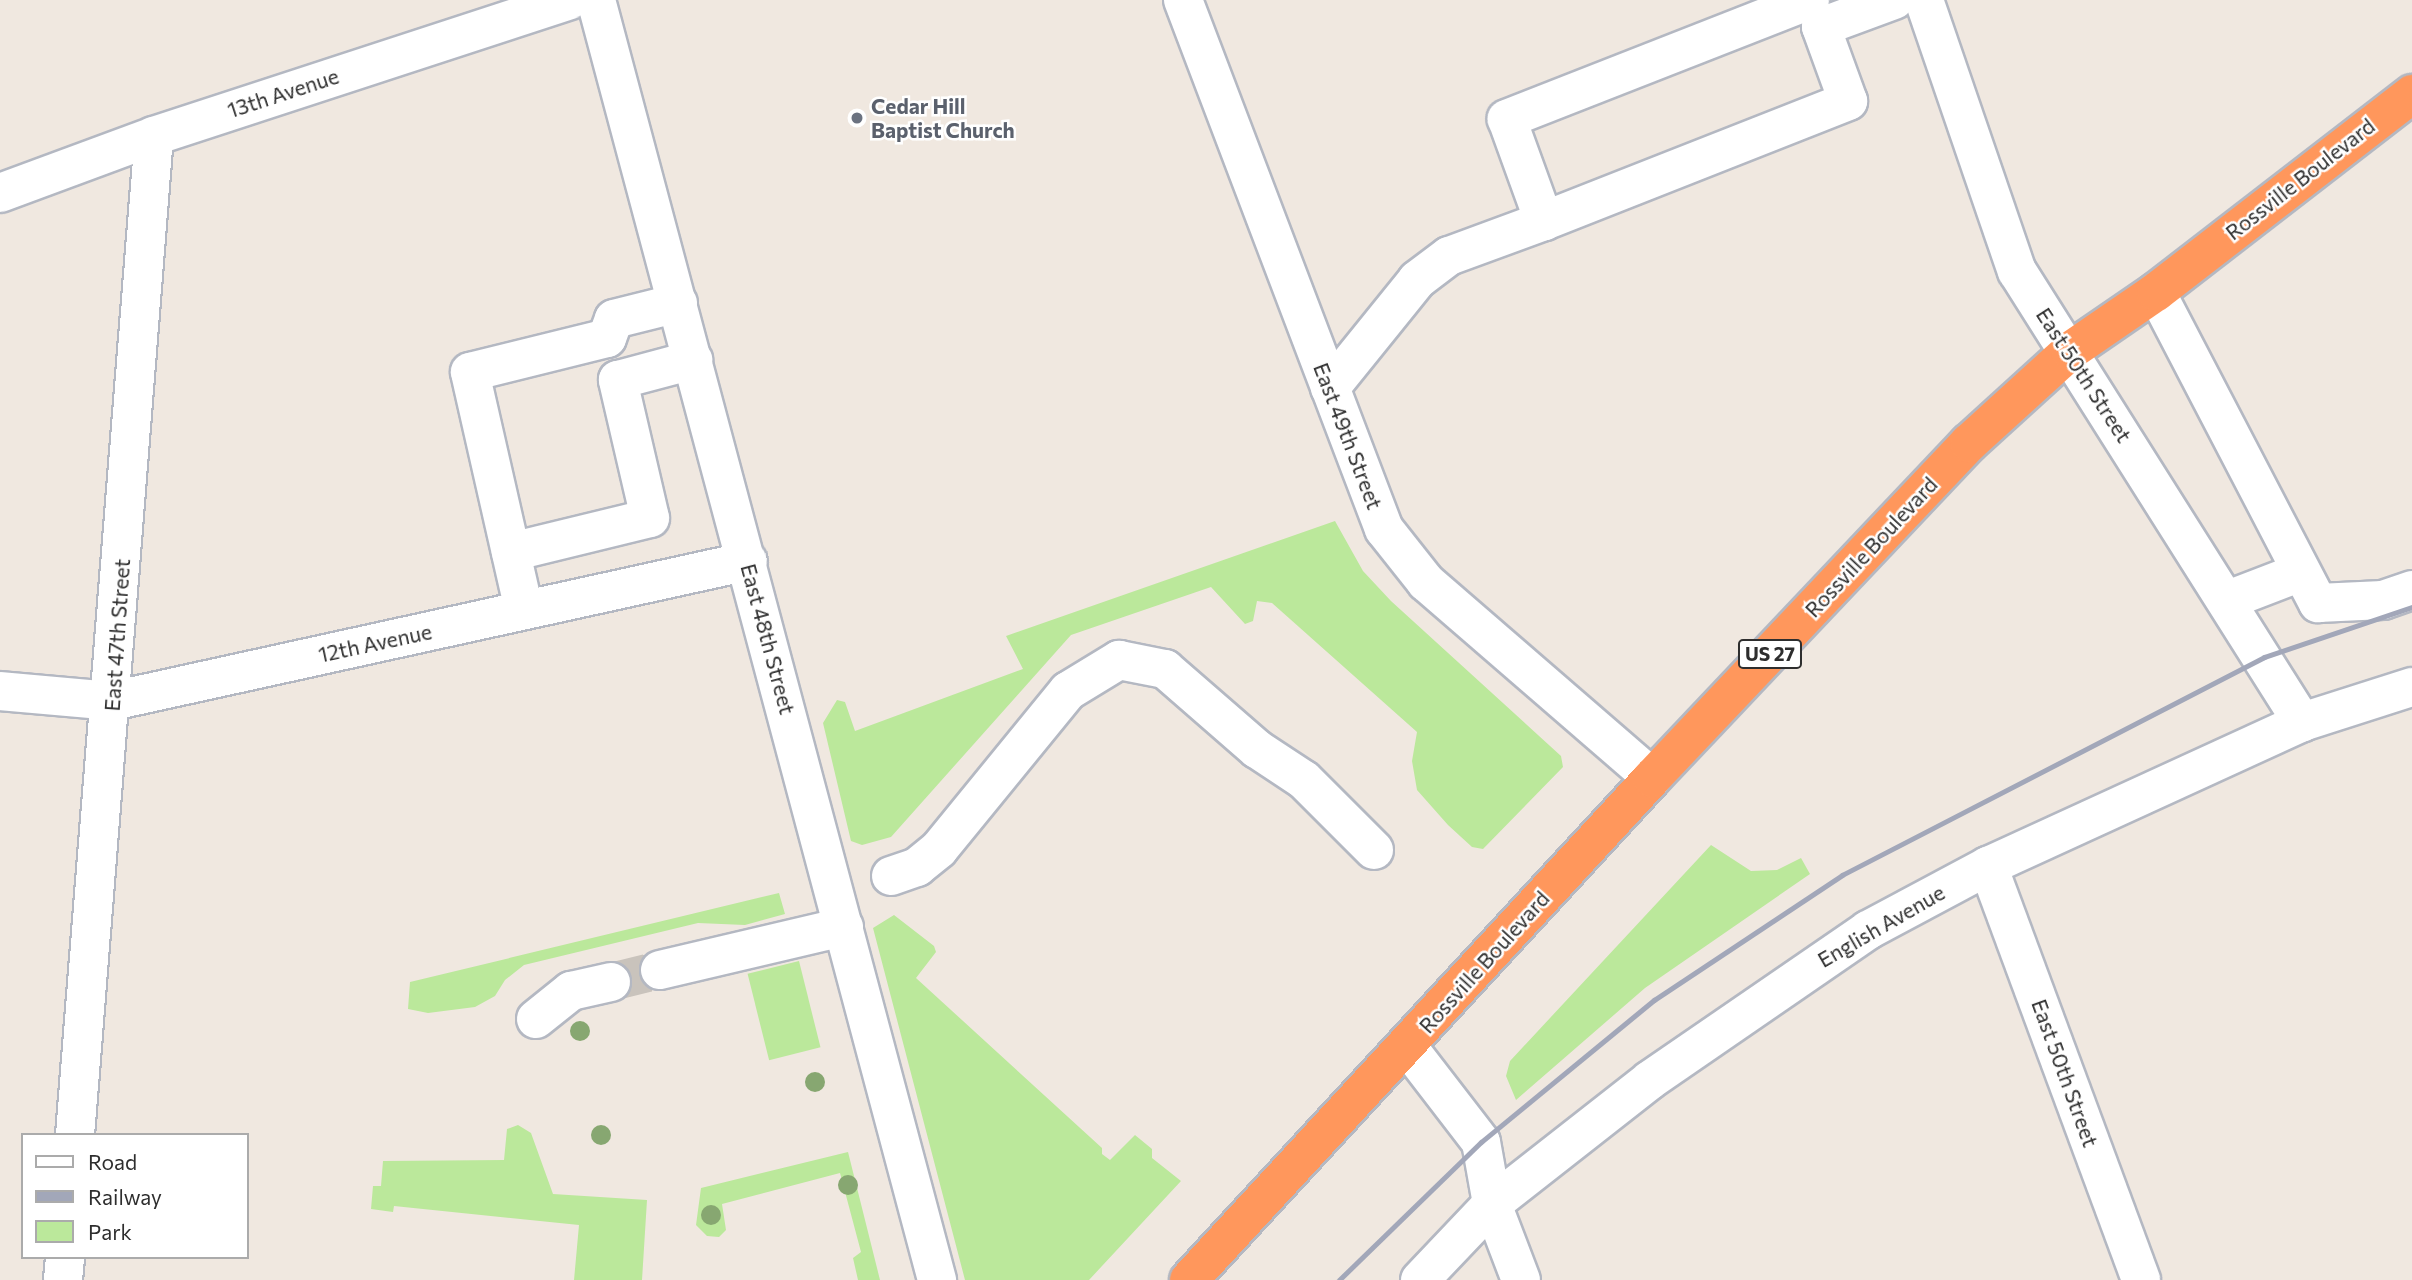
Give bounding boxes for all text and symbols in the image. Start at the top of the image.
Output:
street label: 13th Avenue [224,63,342,123]
place label: Cedar Hill Baptist Church [871,93,1015,143]
marker: Cedar Hill Baptist Church [849,110,865,126]
street label: Rossville Boulevard [2220,113,2380,245]
street label: East 50th Street [2031,303,2137,447]
street label: East 49th Street [1308,359,1388,513]
street label: Rossville Boulevard [1800,472,1942,622]
street label: East 47th Street [99,558,135,712]
street label: East 48th Street [736,561,800,717]
street label: 12th Avenue [316,619,434,667]
road number: US 27 [1737,638,1803,670]
street label: English Avenue [1813,880,1949,972]
street label: Rossville Boulevard [1414,886,1554,1038]
street label: East 50th Street [2027,996,2103,1150]
legend [21,1133,248,1259]
text: Road [88,1149,137,1174]
text: Railway [88,1184,162,1209]
text: Park [88,1219,132,1244]

